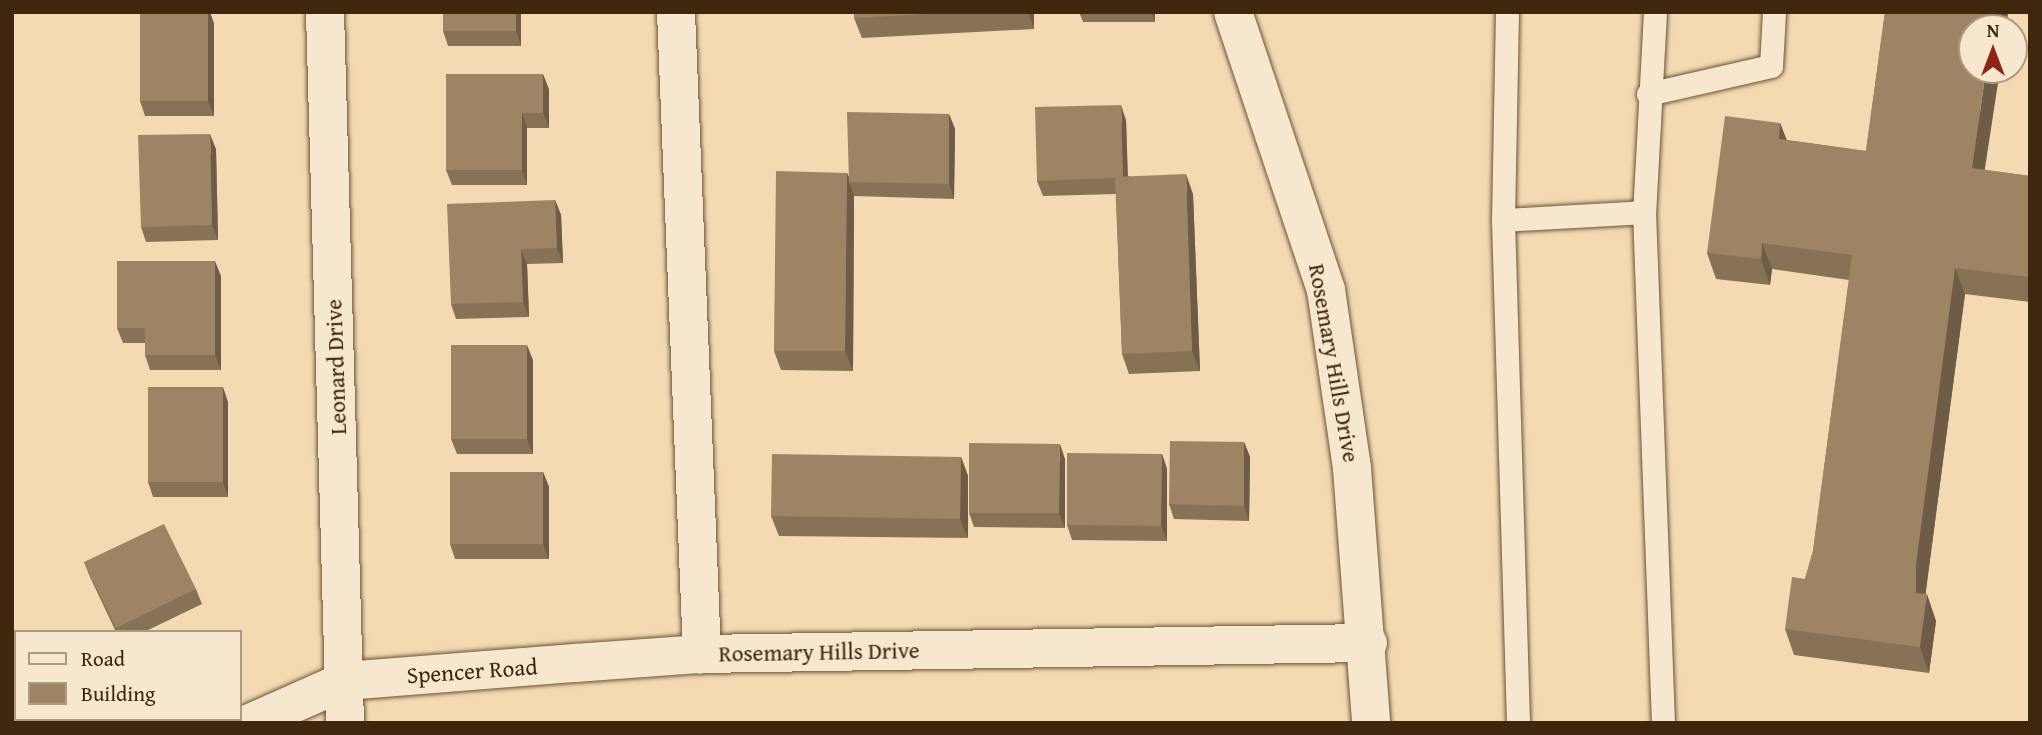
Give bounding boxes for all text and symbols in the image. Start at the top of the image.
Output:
north arrow [1958,14,2028,84]
text: N [1987,16,1999,44]
street label: Rosemary Hills Drive [1303,262,1365,464]
street label: Leonard Drive [320,299,352,435]
legend [14,630,242,721]
street label: Rosemary Hills Drive [718,636,920,668]
text: Road [81,643,125,674]
street label: Spencer Road [406,653,538,689]
text: Building [81,678,155,709]

